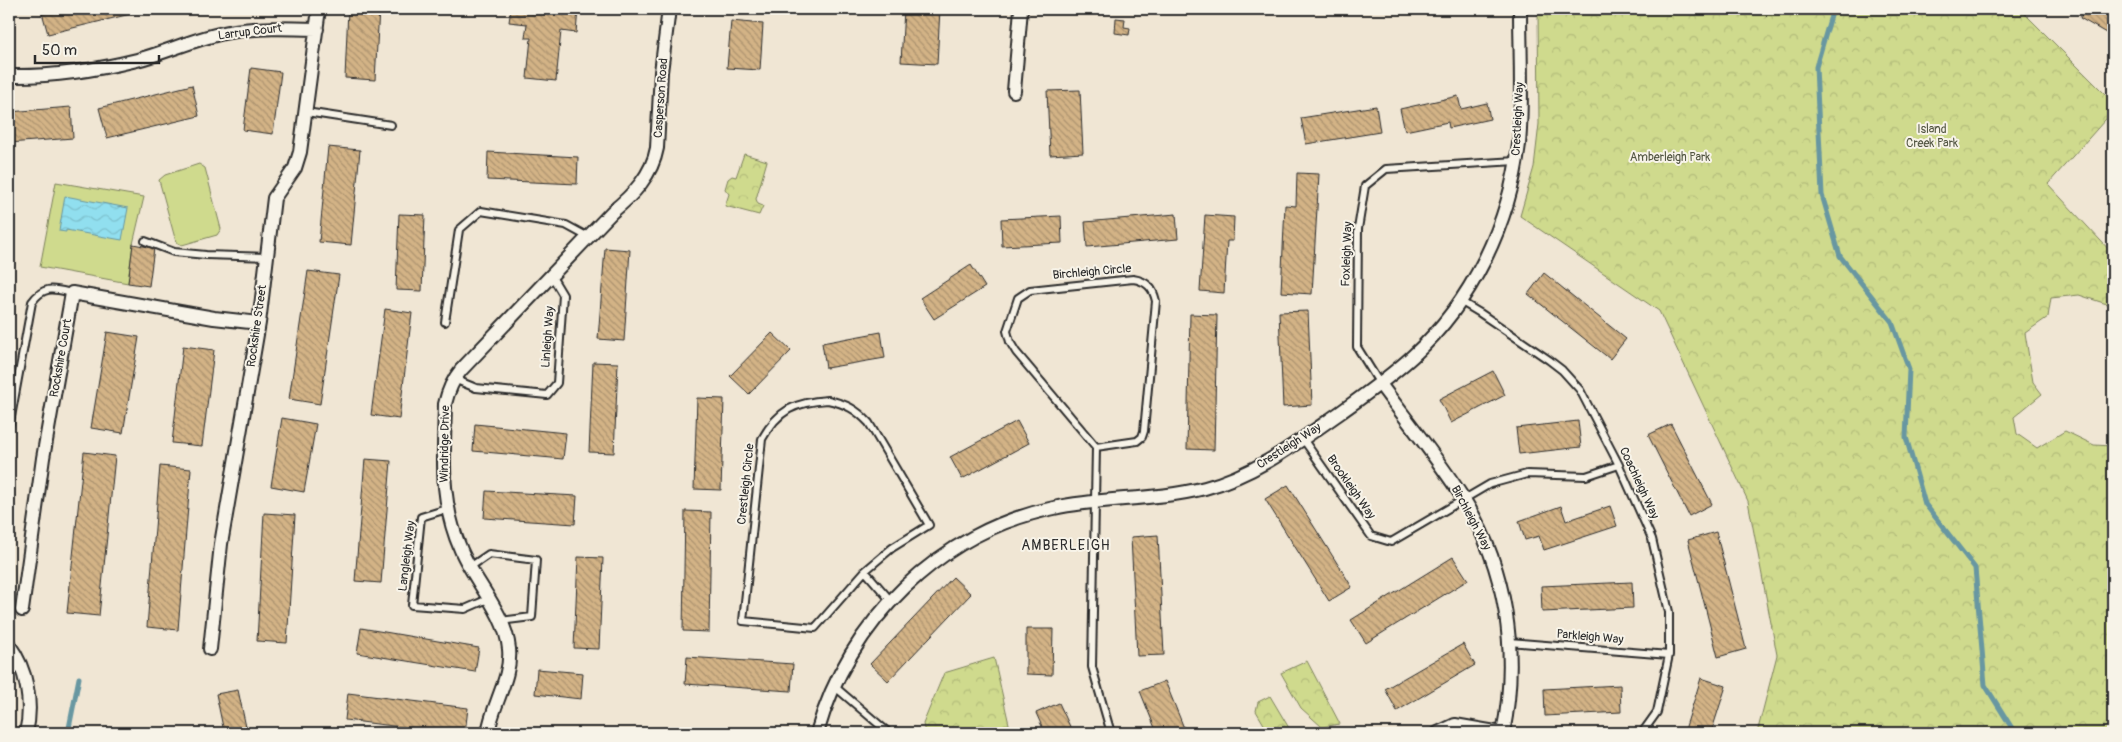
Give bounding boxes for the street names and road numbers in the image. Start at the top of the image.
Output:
street label: Larrup Court [217,21,283,43]
street label: Casperson Road [651,57,671,139]
street label: Crestleigh Way [1509,82,1527,156]
street label: Foxleigh Way [1338,221,1356,287]
street label: Birchleigh Circle [1052,261,1132,283]
street label: Rockshire Street [244,284,270,368]
street label: Linleigh Way [538,306,558,368]
street label: Rockshire Court [47,317,75,398]
street label: Windridge Drive [437,405,453,483]
street label: Crestleigh Way [1254,420,1324,472]
street label: Crestleigh Circle [734,443,758,525]
street label: Coachleigh Way [1616,445,1662,521]
street label: Brookleigh Way [1323,452,1379,522]
street label: Birchleigh Way [1448,483,1494,553]
street label: Langleigh Way [395,520,419,592]
street label: Parkleigh Way [1556,627,1624,647]

